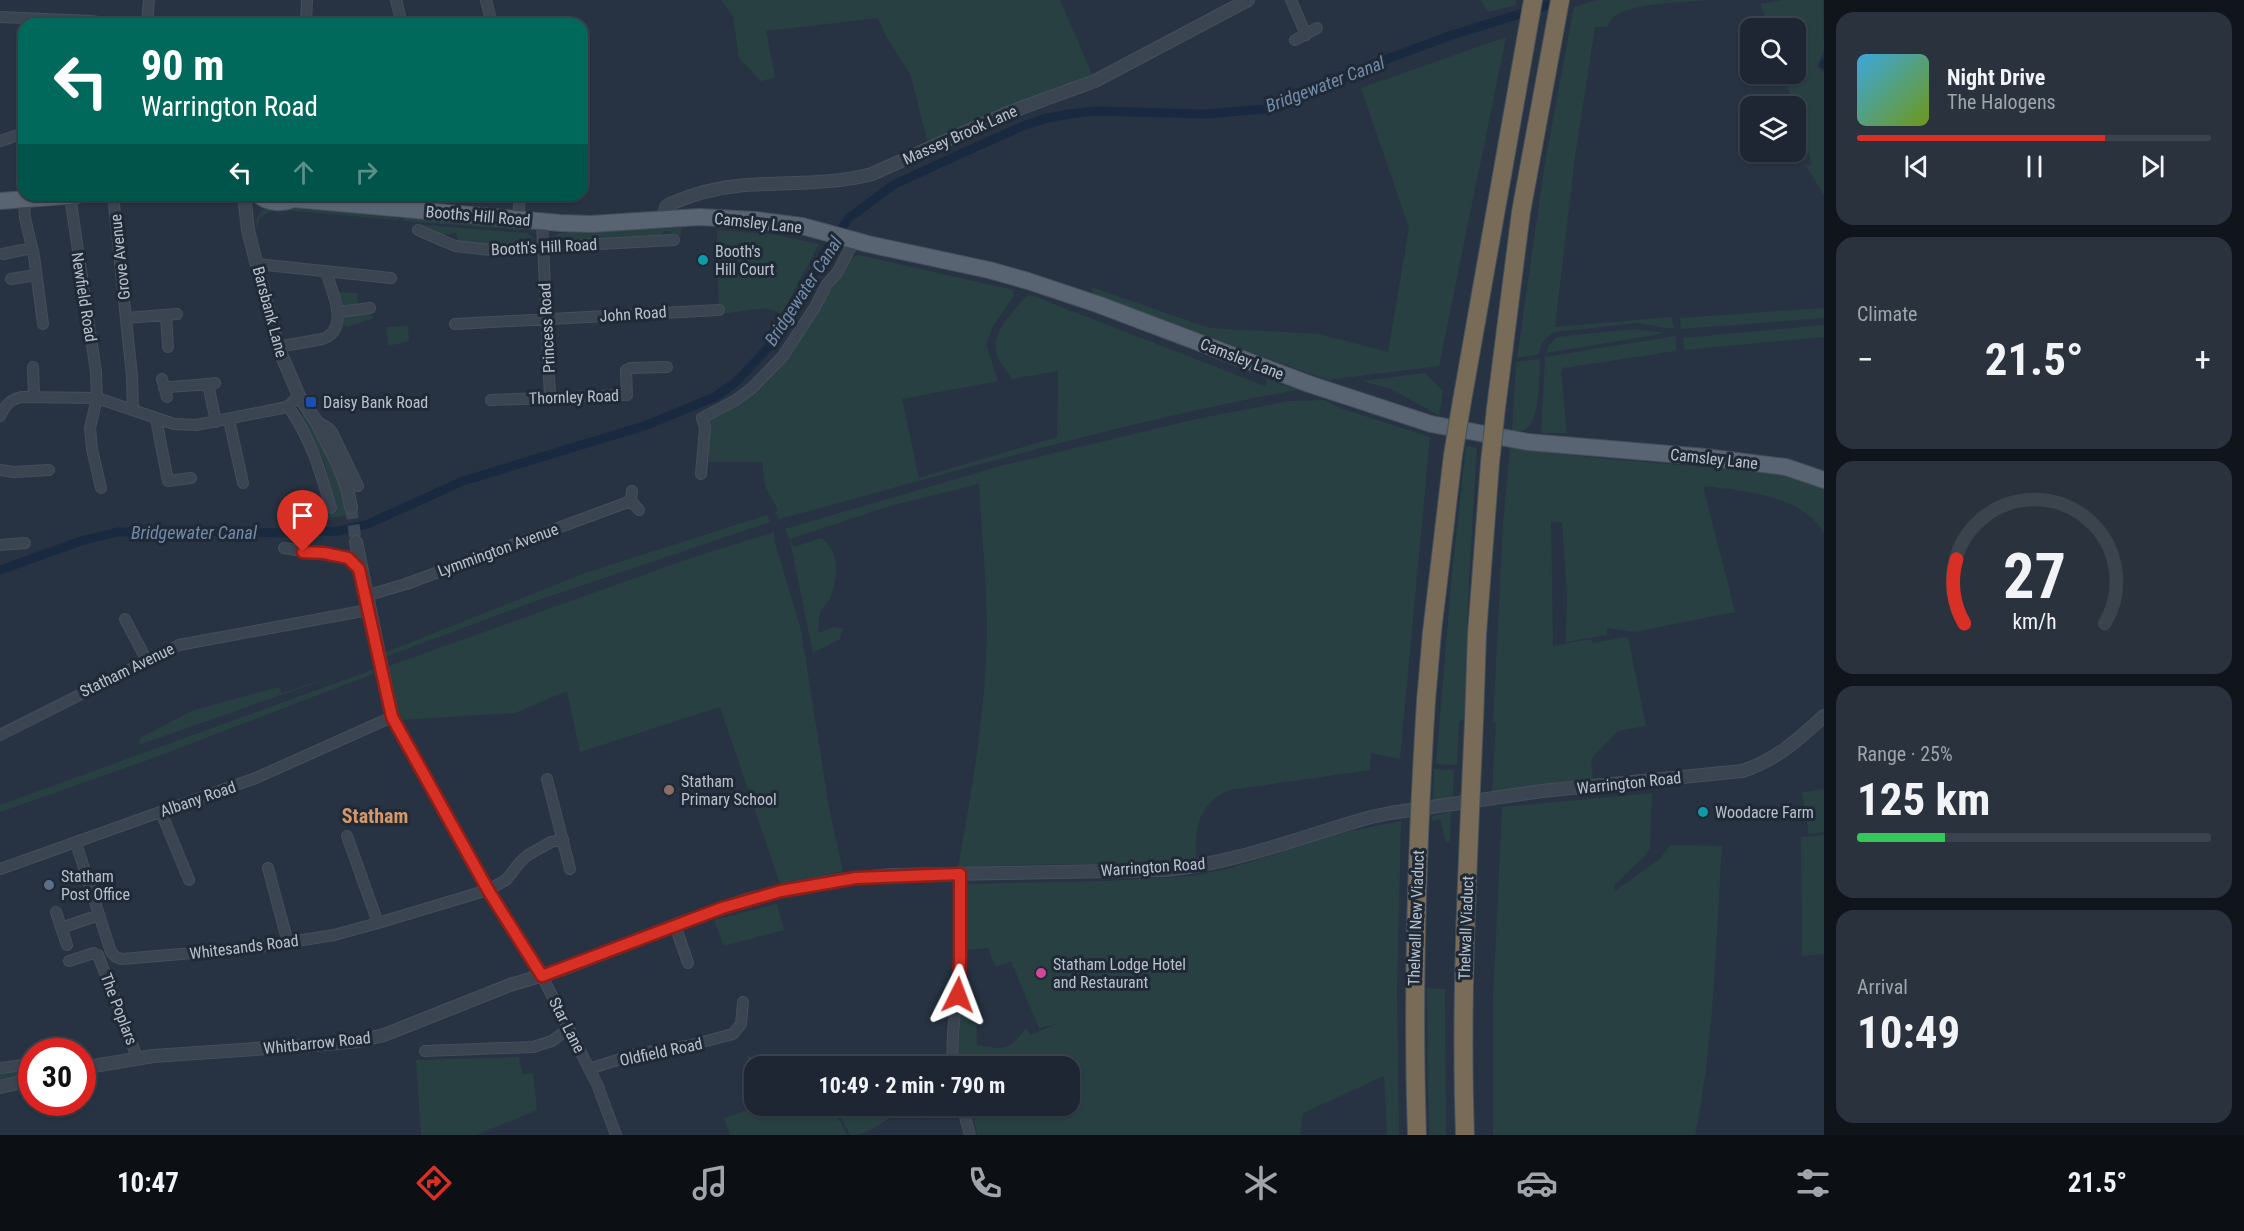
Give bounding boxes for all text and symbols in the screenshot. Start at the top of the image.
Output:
map controls [1740,18,1806,162]
button: search [1740,18,1806,84]
text: 90 m [141,41,224,90]
icon: left [42,42,120,120]
water label: Bridgewater Canal [1262,51,1388,116]
text: Night Drive [1947,65,2045,90]
text: The Halogens [1947,90,2056,114]
text: Warrington Road [141,91,318,123]
button: layers [1740,96,1806,162]
street label: Massey Brook Lane [900,101,1020,169]
icon: previous [1900,150,1933,183]
icon: pause [2018,150,2051,183]
icon: next [2136,150,2169,183]
icon: left [224,156,257,189]
icon: ahead [287,156,320,189]
icon: right [350,156,383,189]
street label: Booths Hill Road [425,202,531,230]
street label: Camsley Lane [713,209,803,237]
street label: Grove Avenue [106,213,134,301]
water label: Bridgewater Canal [760,232,847,350]
street label: Booth's Hill Road [490,235,598,259]
place label: Booth's Hill Court [715,242,775,279]
street label: Newfield Road [68,251,100,343]
marker: Booth's Hill Court [696,253,710,267]
street label: Barsbank Lane [249,264,291,360]
street label: Princess Road [535,282,559,374]
street label: John Road [599,302,667,326]
text: Climate [1857,302,1917,326]
text: 21.5° [1985,333,2083,386]
street label: Camsley Lane [1198,334,1286,384]
text: − [1857,340,1874,379]
text: + [2195,340,2211,379]
street label: Thornley Road [529,386,619,408]
place label: Daisy Bank Road [323,393,428,412]
marker: Daisy Bank Road [304,395,318,409]
street label: Camsley Lane [1669,445,1759,473]
pin [277,490,328,552]
icon: arrive [286,499,319,532]
street label: Lymmington Avenue [435,519,561,581]
water label: Bridgewater Canal [131,522,258,543]
text: 27 [2002,541,2066,614]
text: km/h [2012,610,2056,635]
street label: Statham Avenue [77,639,177,701]
text: Range · 25% [1857,742,1953,766]
street label: Warrington Road [1576,768,1682,798]
place label: Statham Primary School [681,772,777,809]
text: 125 km [1857,773,1990,826]
street label: Albany Road [158,777,238,821]
marker: Statham Primary School [662,783,676,797]
place label: Woodacre Farm [1715,803,1814,822]
district label: Statham [342,804,408,828]
marker: Woodacre Farm [1696,805,1710,819]
street label: Thelwall New Viaduct [1404,849,1428,986]
street label: Warrington Road [1100,854,1206,880]
place label: Statham Post Office [61,867,130,904]
street label: Thelwall Viaduct [1455,875,1477,981]
marker: Statham Post Office [42,878,56,892]
street label: Whitesands Road [188,931,300,963]
place label: Statham Lodge Hotel and Restaurant [1053,955,1186,992]
position arrow [926,963,990,1027]
marker: Statham Lodge Hotel and Restaurant [1034,966,1048,980]
street label: The Poplars [97,970,141,1048]
text: Arrival [1857,975,1908,999]
street label: Star Lane [545,994,589,1056]
text: 10:49 [1857,1006,1960,1059]
street label: Whitbarrow Road [262,1028,372,1058]
street label: Oldfield Road [618,1034,704,1070]
speed limit sign: 30 [18,1038,96,1116]
text: 10:49 · 2 min · 790 m [819,1073,1005,1098]
icon: directions [413,1162,455,1204]
icon: music [689,1162,731,1204]
icon: phone [964,1162,1006,1204]
icon: climate [1240,1162,1282,1204]
icon: car [1516,1162,1558,1204]
icon: filters [1792,1162,1834,1204]
text: 10:47 [117,1167,179,1199]
text: 21.5° [2068,1167,2127,1199]

